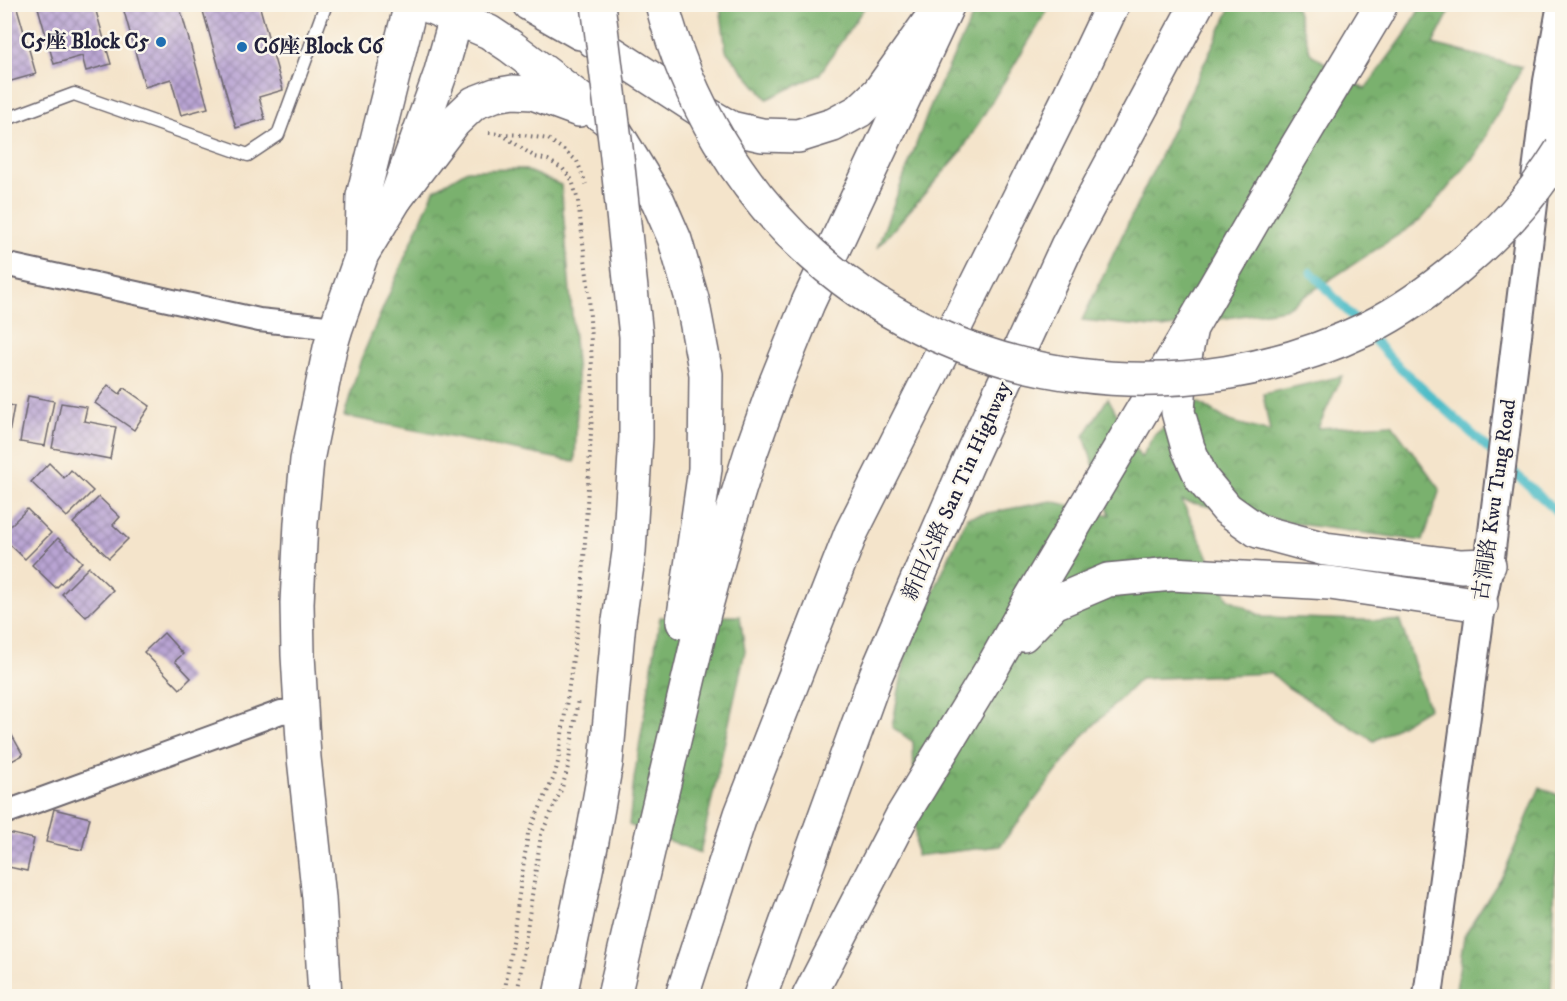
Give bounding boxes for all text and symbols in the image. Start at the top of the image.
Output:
place label: C5座 Block C5 [21,29,150,55]
place label: C6座 Block C6 [254,34,384,60]
marker: C5座 Block C5 [154,35,168,49]
marker: C6座 Block C6 [235,40,249,54]
street label: 新田公路 San Tin Highway [897,377,1017,605]
street label: 古洞路 Kwu Tung Road [1468,397,1522,603]

